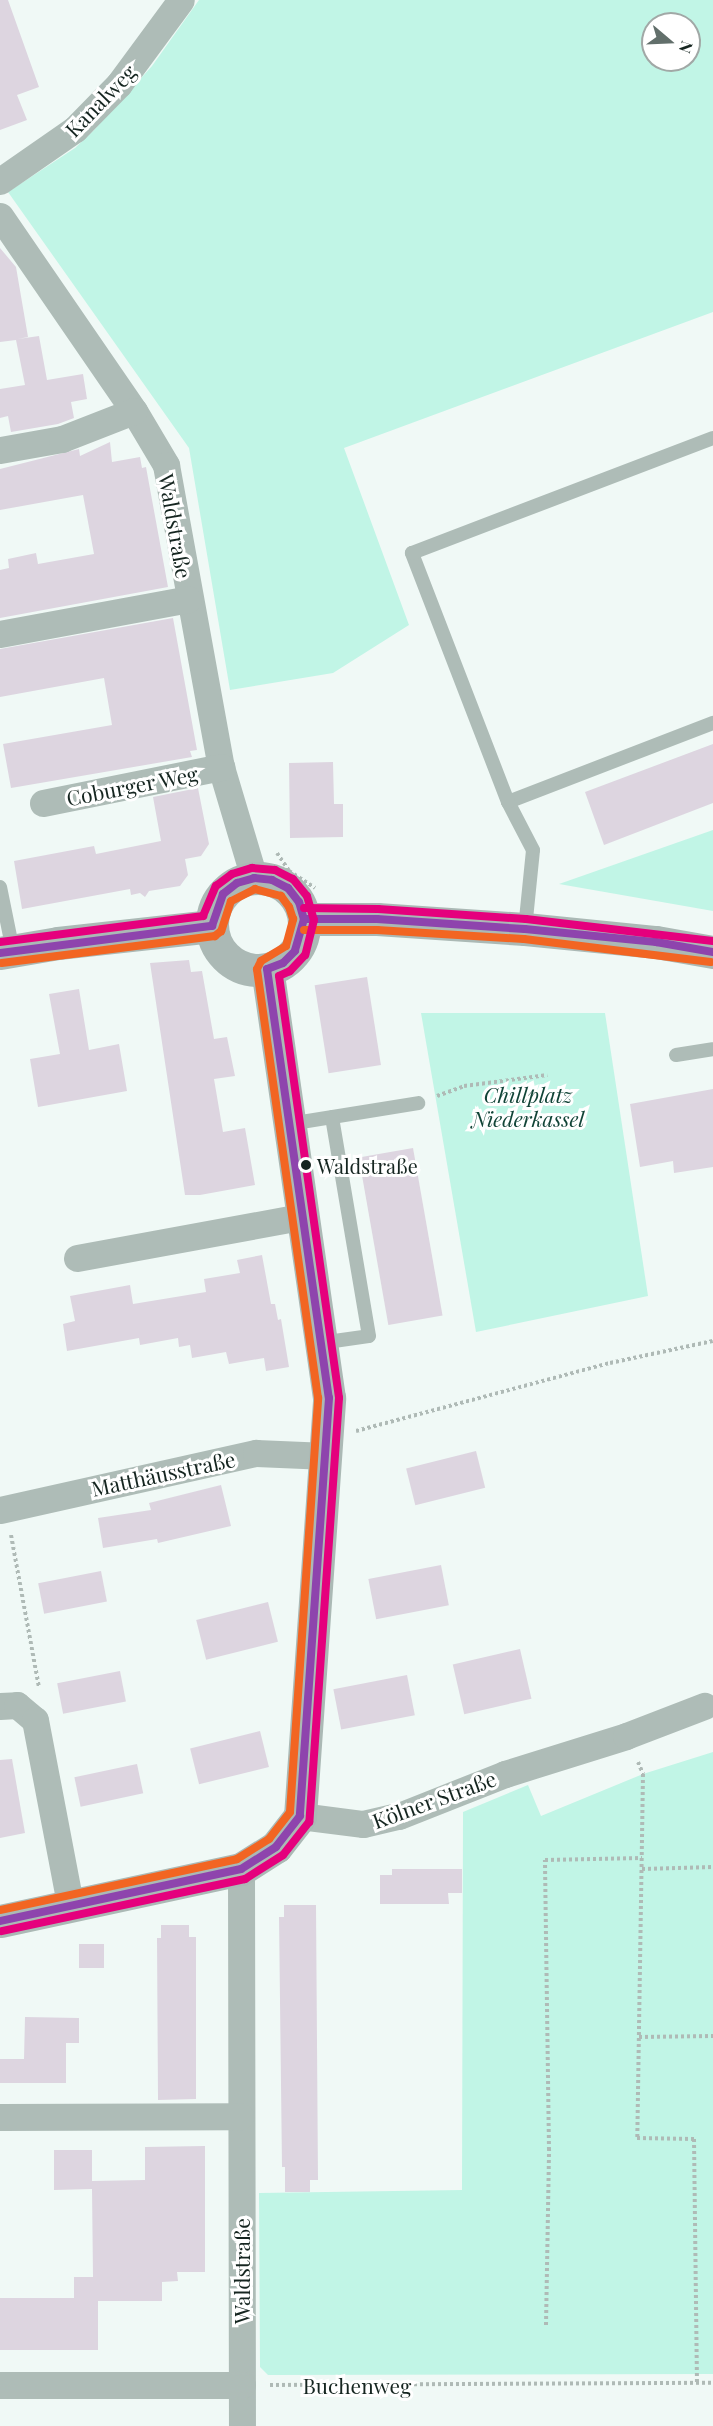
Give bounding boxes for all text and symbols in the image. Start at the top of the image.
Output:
north arrow [641,12,701,72]
text: N [675,38,698,56]
street label: Kanalweg [59,59,141,141]
street label: Waldstraße [154,472,198,580]
street label: Coburger Weg [63,760,201,810]
park label: Chillplatz Niederkassel [472,1081,584,1131]
place label: Waldstraße [317,1153,418,1177]
marker: Waldstraße [300,1159,312,1171]
street label: Matthäusstraße [89,1445,237,1501]
street label: Kölner Straße [368,1765,500,1833]
street label: Waldstraße [228,2218,254,2324]
street label: Buchenweg [303,2372,411,2398]

